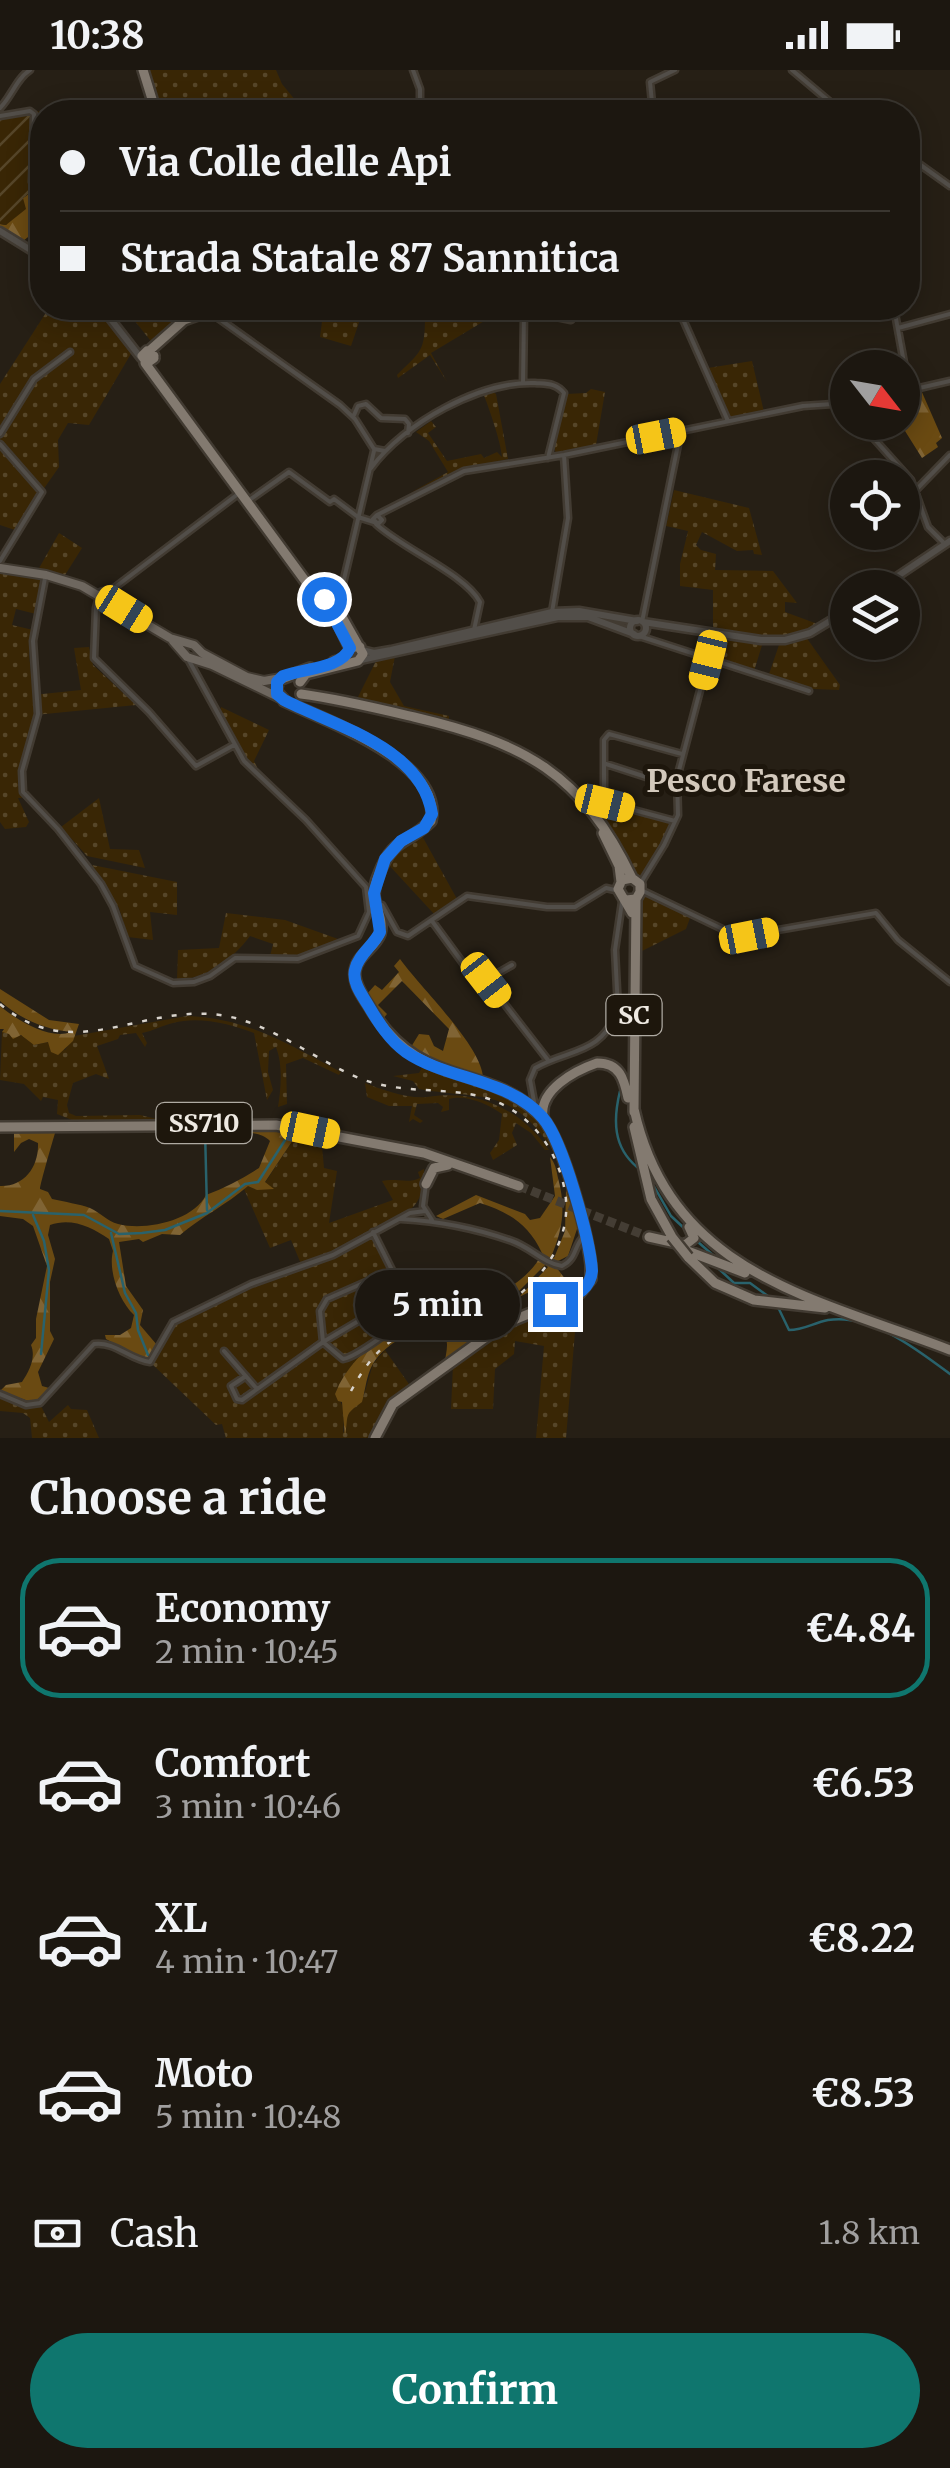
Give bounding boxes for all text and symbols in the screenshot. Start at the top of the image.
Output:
text: 10:38 [50,12,145,59]
text: Via Colle delle Api [120,139,452,186]
text: Strada Statale 87 Sannitica [120,235,620,282]
north arrow [830,350,920,440]
map controls [830,350,920,660]
car [624,416,688,456]
button: locate [830,460,920,550]
button: layers [830,570,920,660]
route start [302,577,347,622]
car [91,580,157,638]
car [686,627,730,693]
district label: Pesco Farese [646,761,846,801]
car [572,781,638,825]
car [717,916,781,956]
car [456,947,516,1013]
road number: SC [606,995,662,1035]
road number: SS710 [156,1103,252,1143]
car [278,1109,342,1151]
callout: 5 min [355,1269,520,1339]
route end [533,1282,578,1327]
text: 5 min [392,1285,483,1325]
text: Choose a ride [30,1470,327,1526]
icon: car [35,1583,125,1673]
text: Economy [155,1585,330,1632]
text: €4.84 [805,1605,915,1652]
text: 2 min · 10:45 [155,1632,339,1672]
icon: car [35,1738,125,1828]
text: Comfort [155,1740,311,1787]
text: €6.53 [812,1760,915,1807]
text: 3 min · 10:46 [155,1787,341,1827]
icon: car [35,1893,125,1983]
text: XL [155,1895,207,1942]
text: €8.22 [808,1915,915,1962]
text: 4 min · 10:47 [155,1942,338,1982]
icon: car [35,2048,125,2138]
text: Moto [155,2050,253,2097]
text: €8.53 [811,2070,915,2117]
text: 5 min · 10:48 [155,2097,341,2137]
icon: cash [30,2206,85,2261]
text: Cash [110,2210,199,2257]
text: 1.8 km [819,2213,920,2253]
button: Confirm [30,2333,920,2448]

